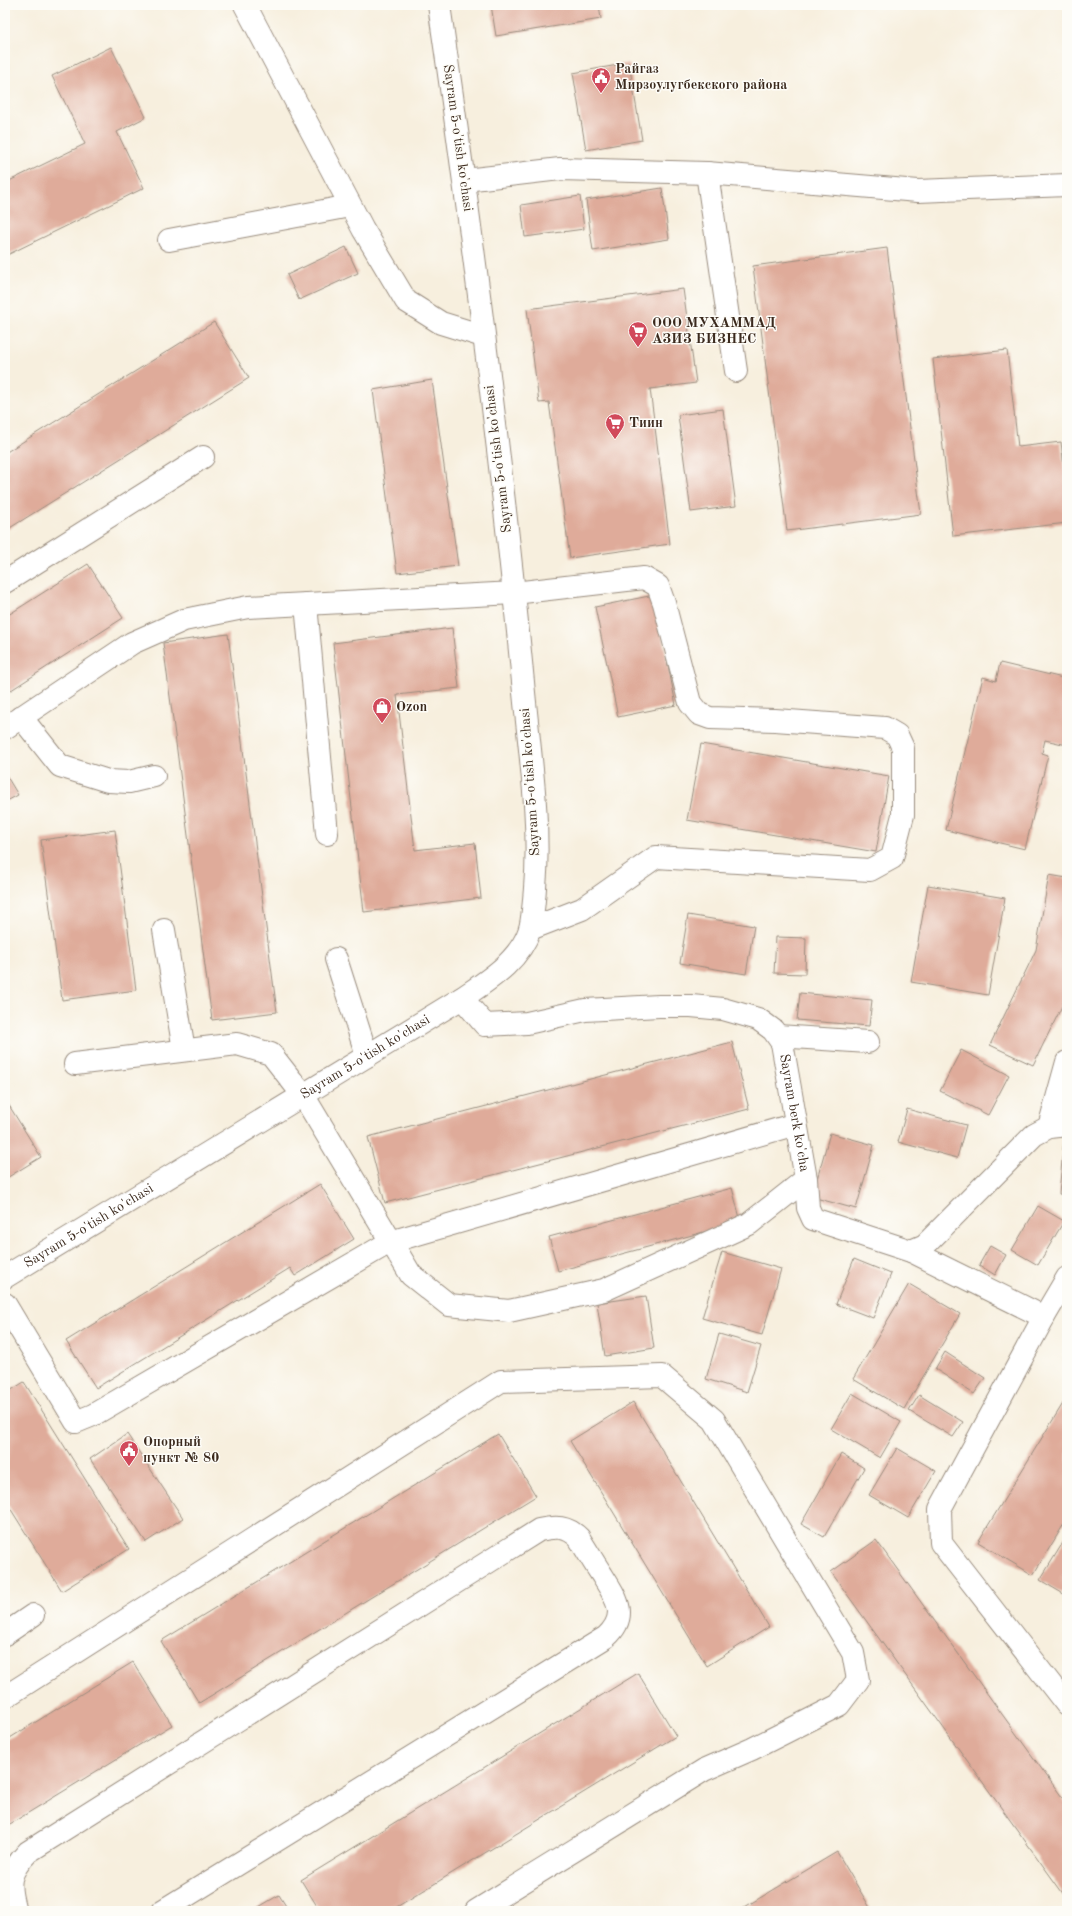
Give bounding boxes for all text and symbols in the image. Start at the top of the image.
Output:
place label: Райгаз Мирзоулугбекского района [615,62,787,92]
street label: Sayram 5-o'tish ko'chasi [441,64,475,213]
public building icon: Райгаз Мирзоулугбекского района [590,66,612,94]
place label: ООО МУХАММАД АЗИЗ БИЗНЕС [652,316,776,346]
supermarket icon: ООО МУХАММАД АЗИЗ БИЗНЕС [627,320,649,348]
street label: Sayram 5-o'tish ko'chasi [482,384,514,534]
supermarket icon: Тиин [604,412,626,440]
place label: Тиин [629,416,663,430]
shop icon: Ozon [371,696,393,724]
place label: Ozon [396,700,427,714]
street label: Sayram 5-o'tish ko'chasi [518,707,542,857]
street label: Sayram 5-o'tish ko'chasi [298,1012,432,1102]
street label: Sayram berk ko'cha [777,1053,812,1173]
street label: Sayram 5-o'tish ko'chasi [22,1181,156,1271]
place label: Опорный пункт № 80 [143,1435,219,1465]
public building icon: Опорный пункт № 80 [118,1439,140,1467]

